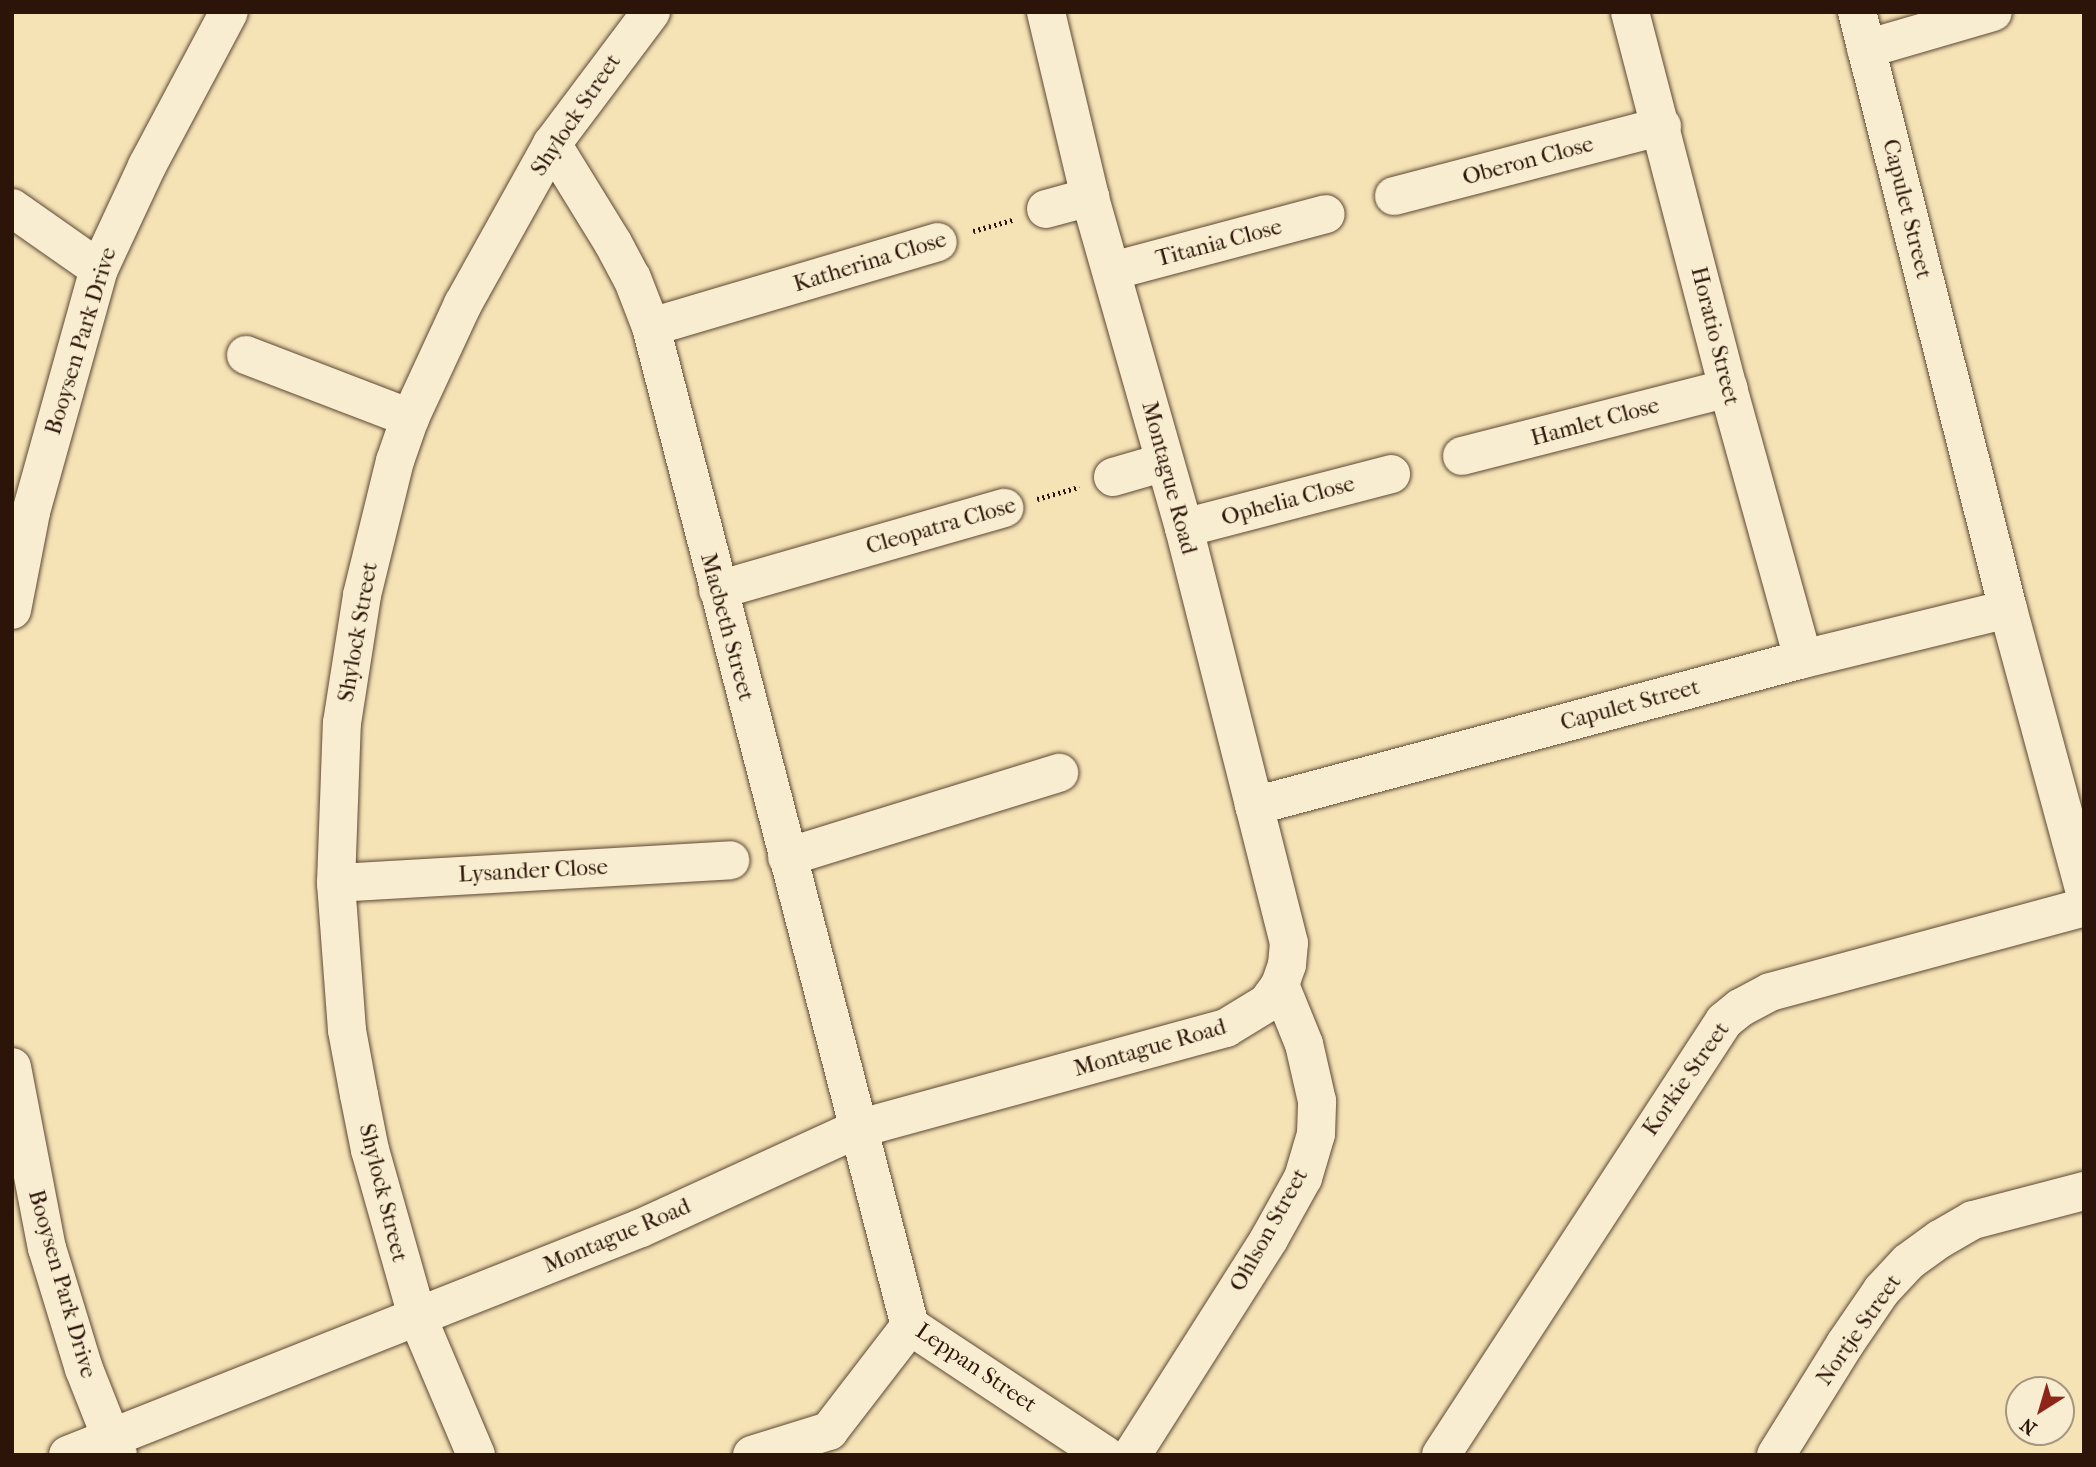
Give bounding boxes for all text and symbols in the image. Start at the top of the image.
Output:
street label: Shylock Street [525,49,627,181]
street label: Oberon Close [1460,130,1596,192]
street label: Capulet Street [1876,136,1938,282]
street label: Titania Close [1153,213,1285,273]
street label: Katherina Close [790,226,950,298]
street label: Booysen Park Drive [39,244,123,438]
street label: Horatio Street [1684,264,1746,408]
street label: Hamlet Close [1528,392,1662,452]
street label: Montague Road [1135,398,1203,558]
street label: Ophelia Close [1218,470,1358,532]
street label: Cleopatra Close [863,491,1019,561]
street label: Macbeth Street [694,550,760,704]
street label: Shylock Street [332,560,384,704]
street label: Capulet Street [1557,673,1703,737]
street label: Lysander Close [458,853,608,889]
street label: Montague Road [1071,1013,1229,1083]
street label: Korkie Street [1637,1017,1735,1141]
street label: Shylock Street [352,1121,414,1265]
street label: Ohlson Street [1224,1164,1314,1296]
street label: Booysen Park Drive [22,1187,102,1381]
street label: Montague Road [539,1193,695,1279]
street label: Nortje Street [1811,1269,1907,1391]
street label: Leppan Street [910,1317,1042,1419]
north arrow [2005,1376,2075,1446]
text: N [2016,1413,2041,1439]

